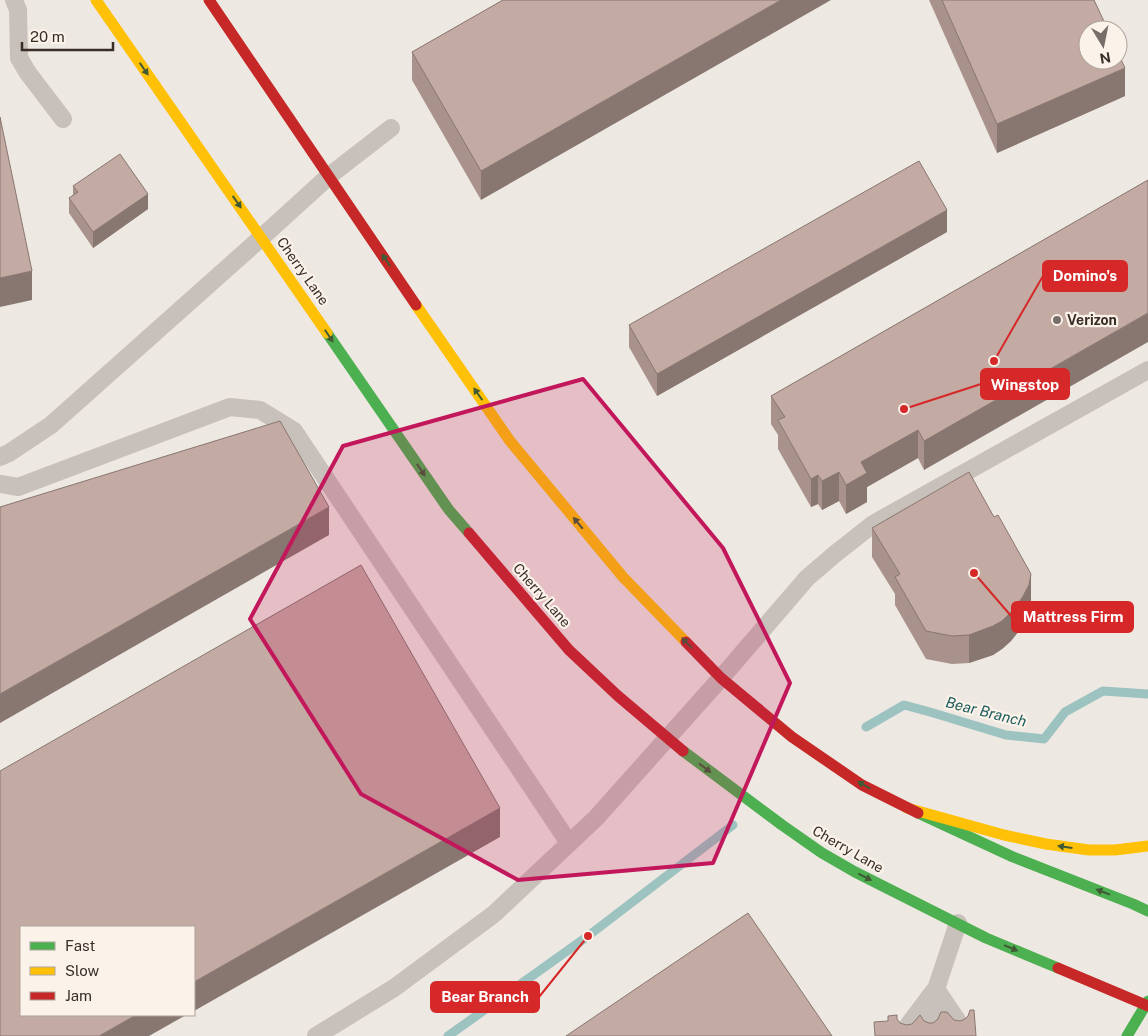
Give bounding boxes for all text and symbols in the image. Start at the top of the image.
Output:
scale bar [22,20,114,52]
north arrow [1078,20,1128,70]
text: 20 m [30,28,65,45]
text: N [1098,49,1112,67]
one-way arrow [139,62,149,76]
one-way arrow [232,195,242,209]
street label: Cherry Lane [274,234,332,308]
one-way arrow [381,254,391,267]
callout: Domino's [1043,261,1127,291]
text: Domino's [1053,267,1117,284]
place label: Verizon [1067,312,1117,328]
marker: Verizon [1051,314,1063,326]
one-way arrow [324,329,334,342]
callout: Wingstop [981,369,1069,399]
text: Wingstop [991,376,1059,393]
one-way arrow [474,387,483,401]
one-way arrow [416,463,426,477]
one-way arrow [572,516,583,529]
street label: Cherry Lane [510,560,574,630]
callout: Mattress Firm [1012,602,1133,632]
text: Mattress Firm [1023,608,1123,625]
one-way arrow [681,637,693,649]
water label: Bear Branch [944,693,1028,730]
one-way arrow [698,762,711,773]
one-way arrow [858,781,871,790]
street label: Cherry Lane [810,822,886,876]
one-way arrow [1056,842,1072,850]
one-way arrow [858,873,872,881]
one-way arrow [1095,888,1110,896]
legend [20,926,195,1016]
text: Fast [65,937,95,954]
one-way arrow [1004,945,1018,953]
text: Slow [65,962,100,979]
callout: Bear Branch [431,982,539,1012]
text: Jam [65,987,92,1004]
text: Bear Branch [441,988,529,1005]

